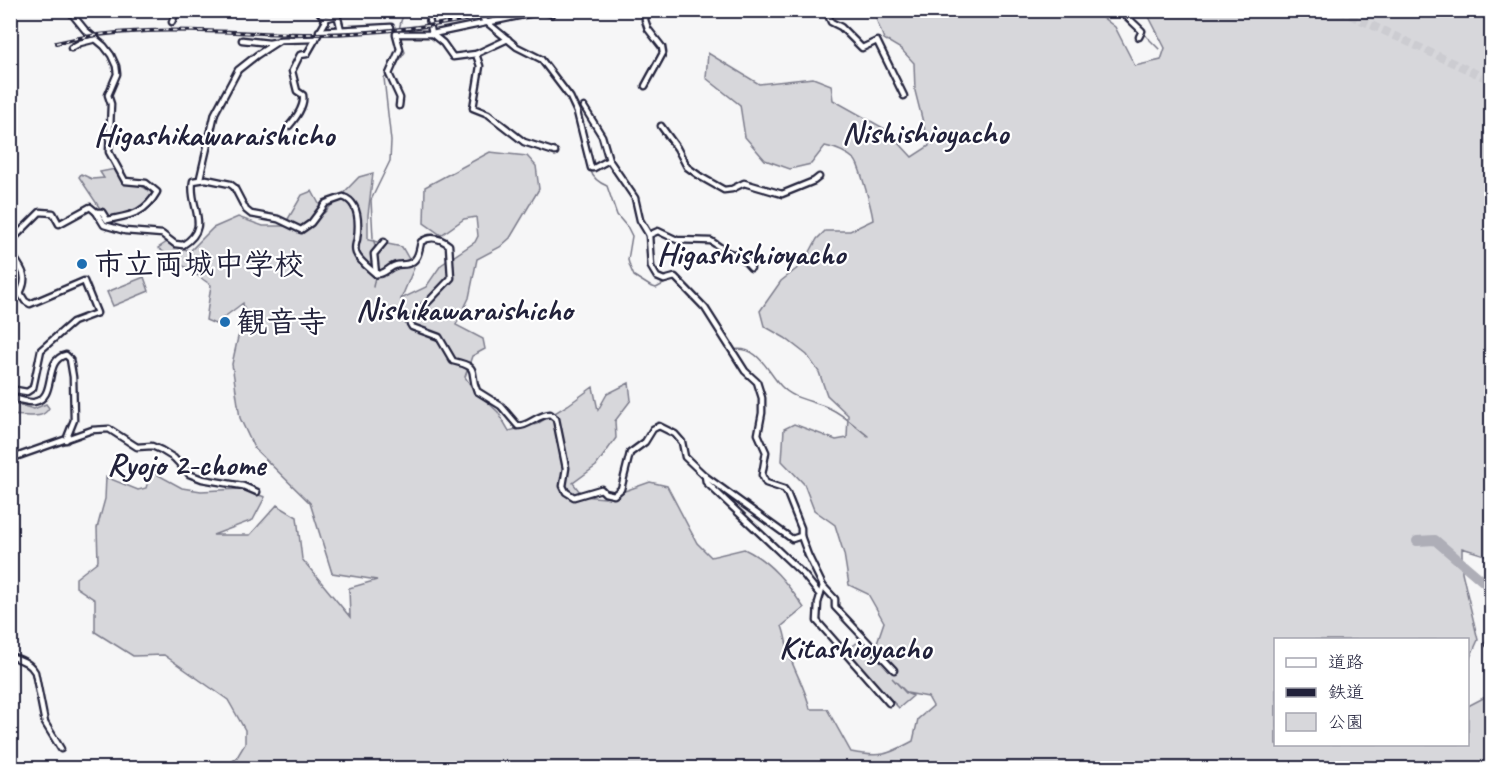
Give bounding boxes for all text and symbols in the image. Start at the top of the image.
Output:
district label: Nishishioyacho [842,112,1010,153]
district label: Higashikawaraishicho [94,114,337,155]
district label: Higashishioyacho [657,233,848,274]
place label: 市立両城中学校 [94,245,304,283]
marker: 市立両城中学校 [75,257,89,271]
district label: Nishikawaraishicho [356,289,576,330]
place label: 観音寺 [237,303,327,341]
marker: 観音寺 [218,315,232,329]
district label: Ryojo 2-chome [107,444,267,485]
district label: Kitashioyacho [779,627,933,668]
legend [1274,638,1469,746]
text: 道路 [1328,651,1364,673]
text: 鉄道 [1328,681,1364,703]
text: 公園 [1328,711,1364,733]

